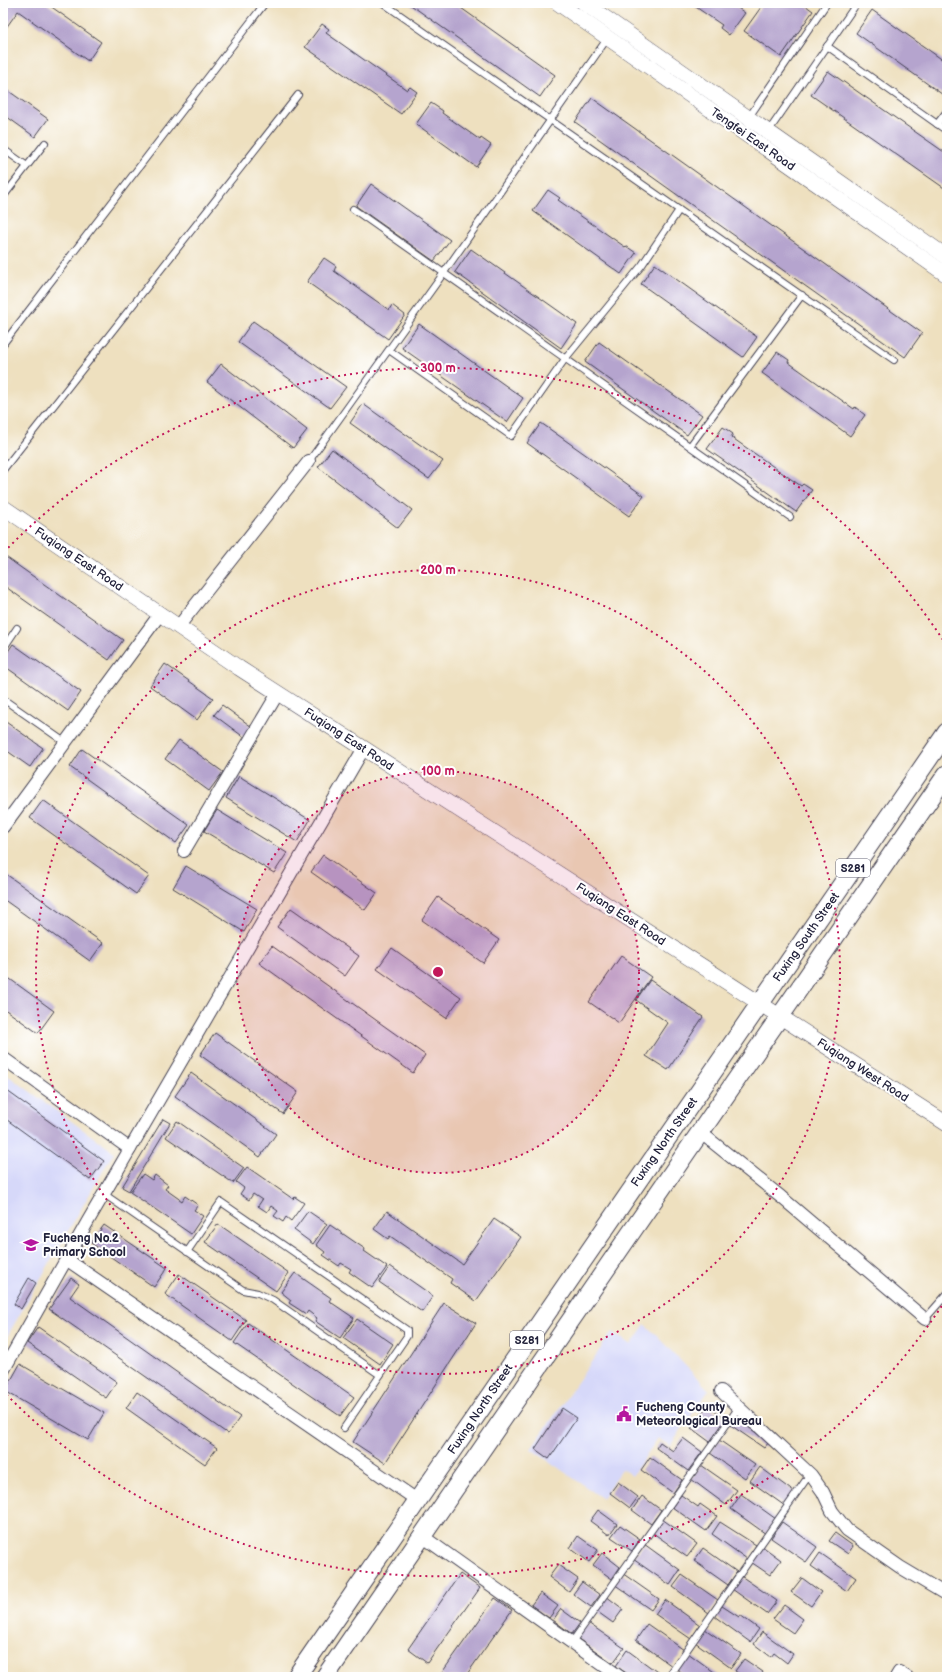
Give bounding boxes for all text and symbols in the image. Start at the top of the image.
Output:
street label: Tengfei East Road [708,105,798,174]
text: 300 m [420,361,456,376]
street label: Fuqiang East Road [31,524,126,595]
text: 200 m [420,563,456,578]
street label: Fuqiang East Road [301,705,396,774]
text: 100 m [421,764,455,779]
road number: S281 [836,859,870,877]
street label: Fuqiang East Road [573,880,668,949]
street label: Fuxing South Street [770,889,843,985]
centre of rings [431,965,445,979]
street label: Fuqiang West Road [814,1035,911,1106]
street label: Fuxing North Street [628,1094,701,1190]
place label: Fucheng No.2 Primary School [43,1231,126,1260]
school or university icon: Fucheng No.2 Primary School [22,1236,40,1254]
road number: S281 [510,1331,544,1349]
street label: Fuxing North Street [445,1361,516,1457]
place label: Fucheng County Meteorological Bureau [636,1400,762,1429]
public building icon: Fucheng County Meteorological Bureau [615,1405,633,1423]

